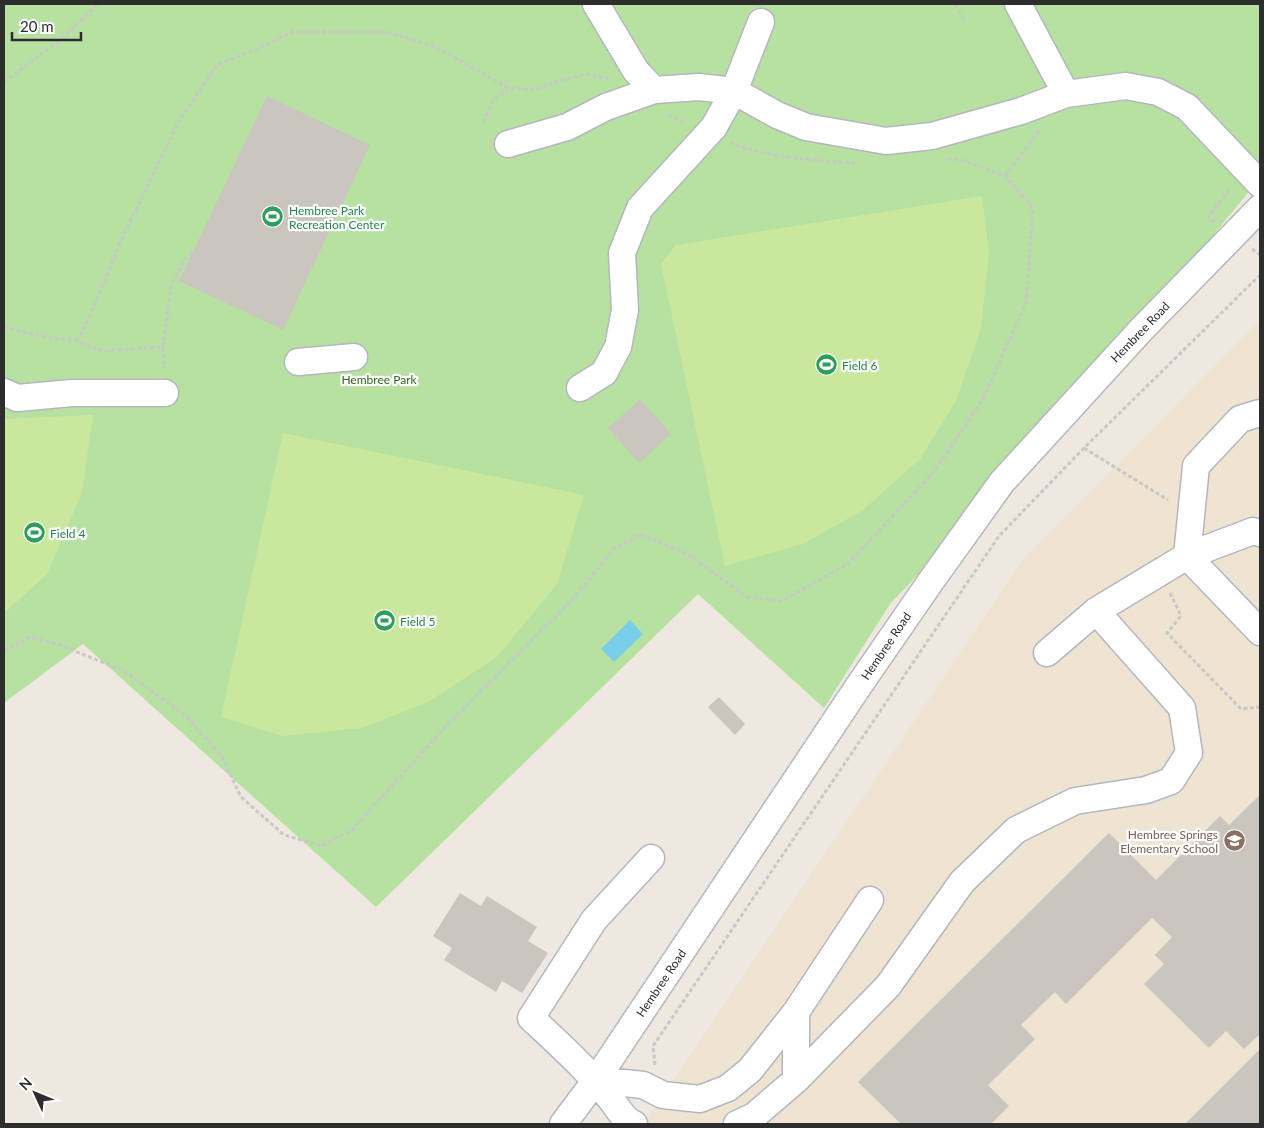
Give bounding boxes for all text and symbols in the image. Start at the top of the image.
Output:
scale bar [12,10,81,42]
text: 20 m [20,17,54,35]
place label: Hembree Park Recreation Center [289,203,385,232]
sports icon: Hembree Park Recreation Center [261,205,285,229]
street label: Hembree Road [1107,299,1173,365]
sports icon: Field 6 [814,353,838,377]
place label: Field 6 [842,358,878,373]
park label: Hembree Park [341,372,418,387]
sports icon: Field 4 [22,521,46,545]
place label: Field 4 [50,526,86,541]
sports icon: Field 5 [372,609,396,633]
street label: Hembree Road [858,609,914,683]
place label: Field 5 [400,614,436,629]
place label: Hembree Springs Elementary School [1120,827,1218,856]
school or university icon: Hembree Springs Elementary School [1222,829,1246,853]
street label: Hembree Road [633,946,689,1020]
north arrow [10,1068,60,1118]
text: N [15,1074,35,1093]

